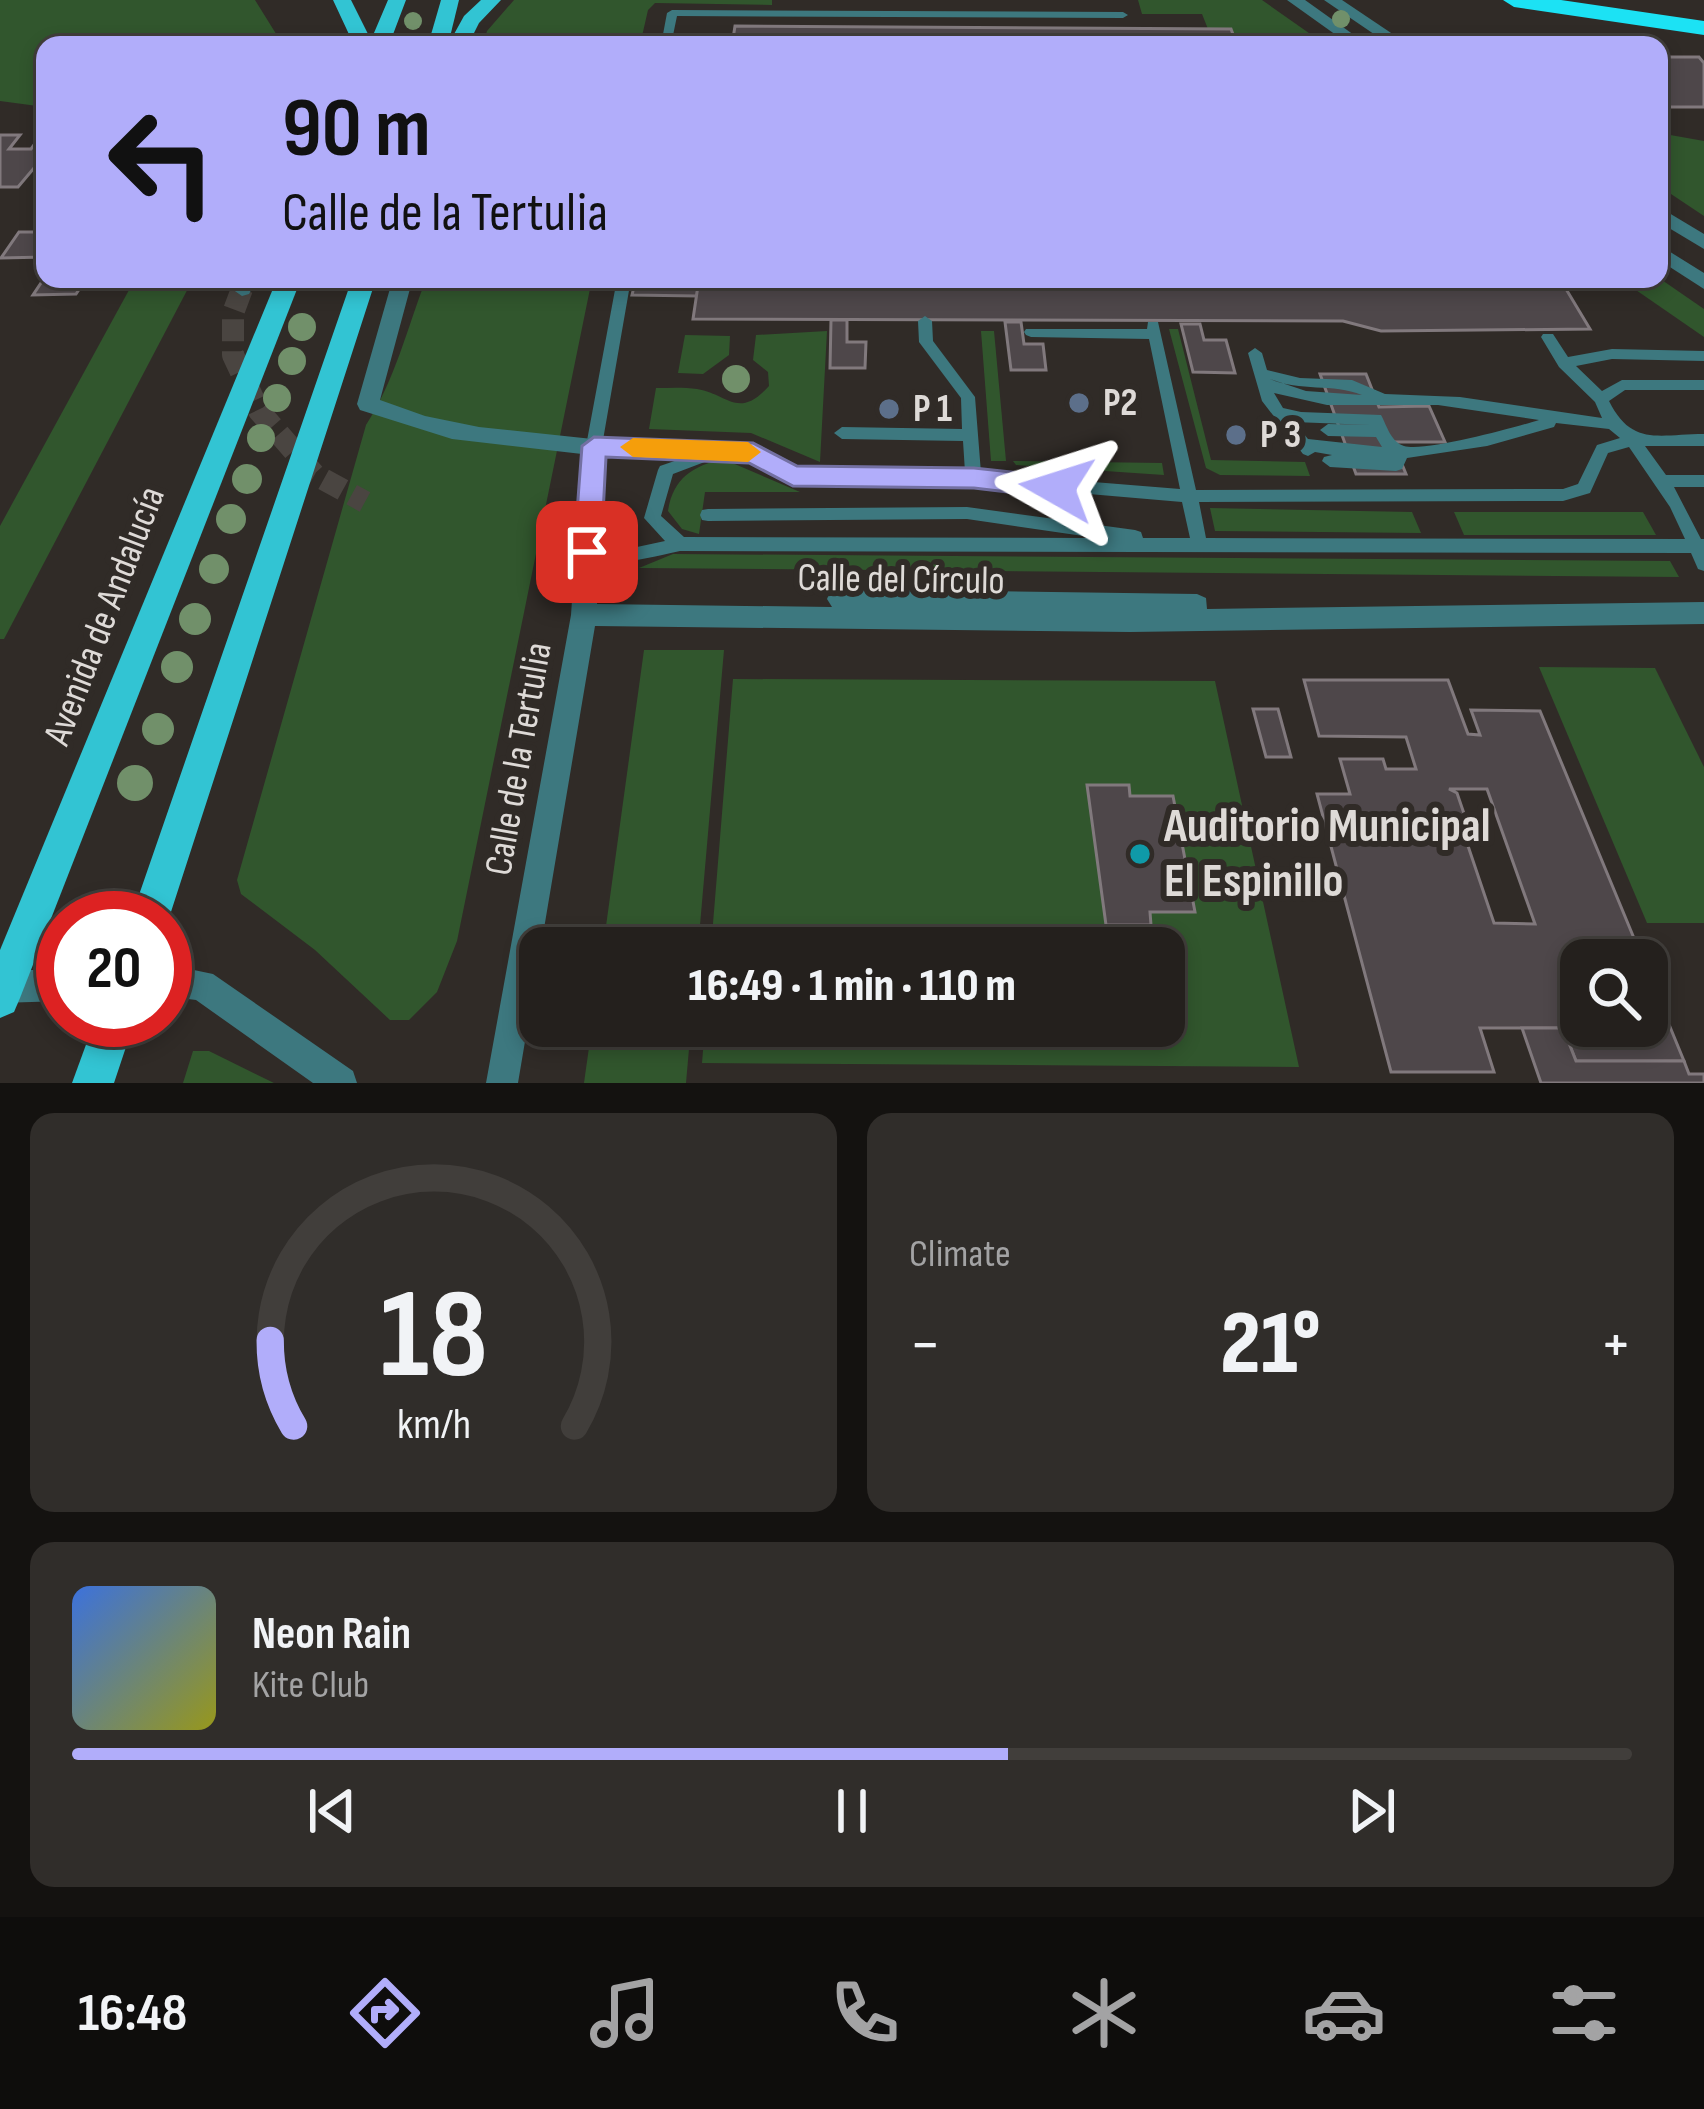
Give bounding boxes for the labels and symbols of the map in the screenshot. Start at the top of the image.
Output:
place label: P2 [1103,380,1137,427]
place label: P 1 [913,386,952,433]
marker: P2 [1066,390,1092,416]
marker: P 1 [876,396,902,422]
place label: P 3 [1260,412,1301,459]
marker: P 3 [1223,422,1249,448]
position arrow [994,425,1120,551]
street label: Avenida de Andalucía [34,480,176,753]
pin [536,501,638,603]
street label: Calle del Círculo [797,555,1005,605]
street label: Calle de la Tertulia [475,639,563,879]
place label: Auditorio Municipal El Espinillo [1163,798,1490,910]
marker: Auditorio Municipal El Espinillo [1127,841,1153,867]
speed limit sign: 20 [36,891,192,1047]

